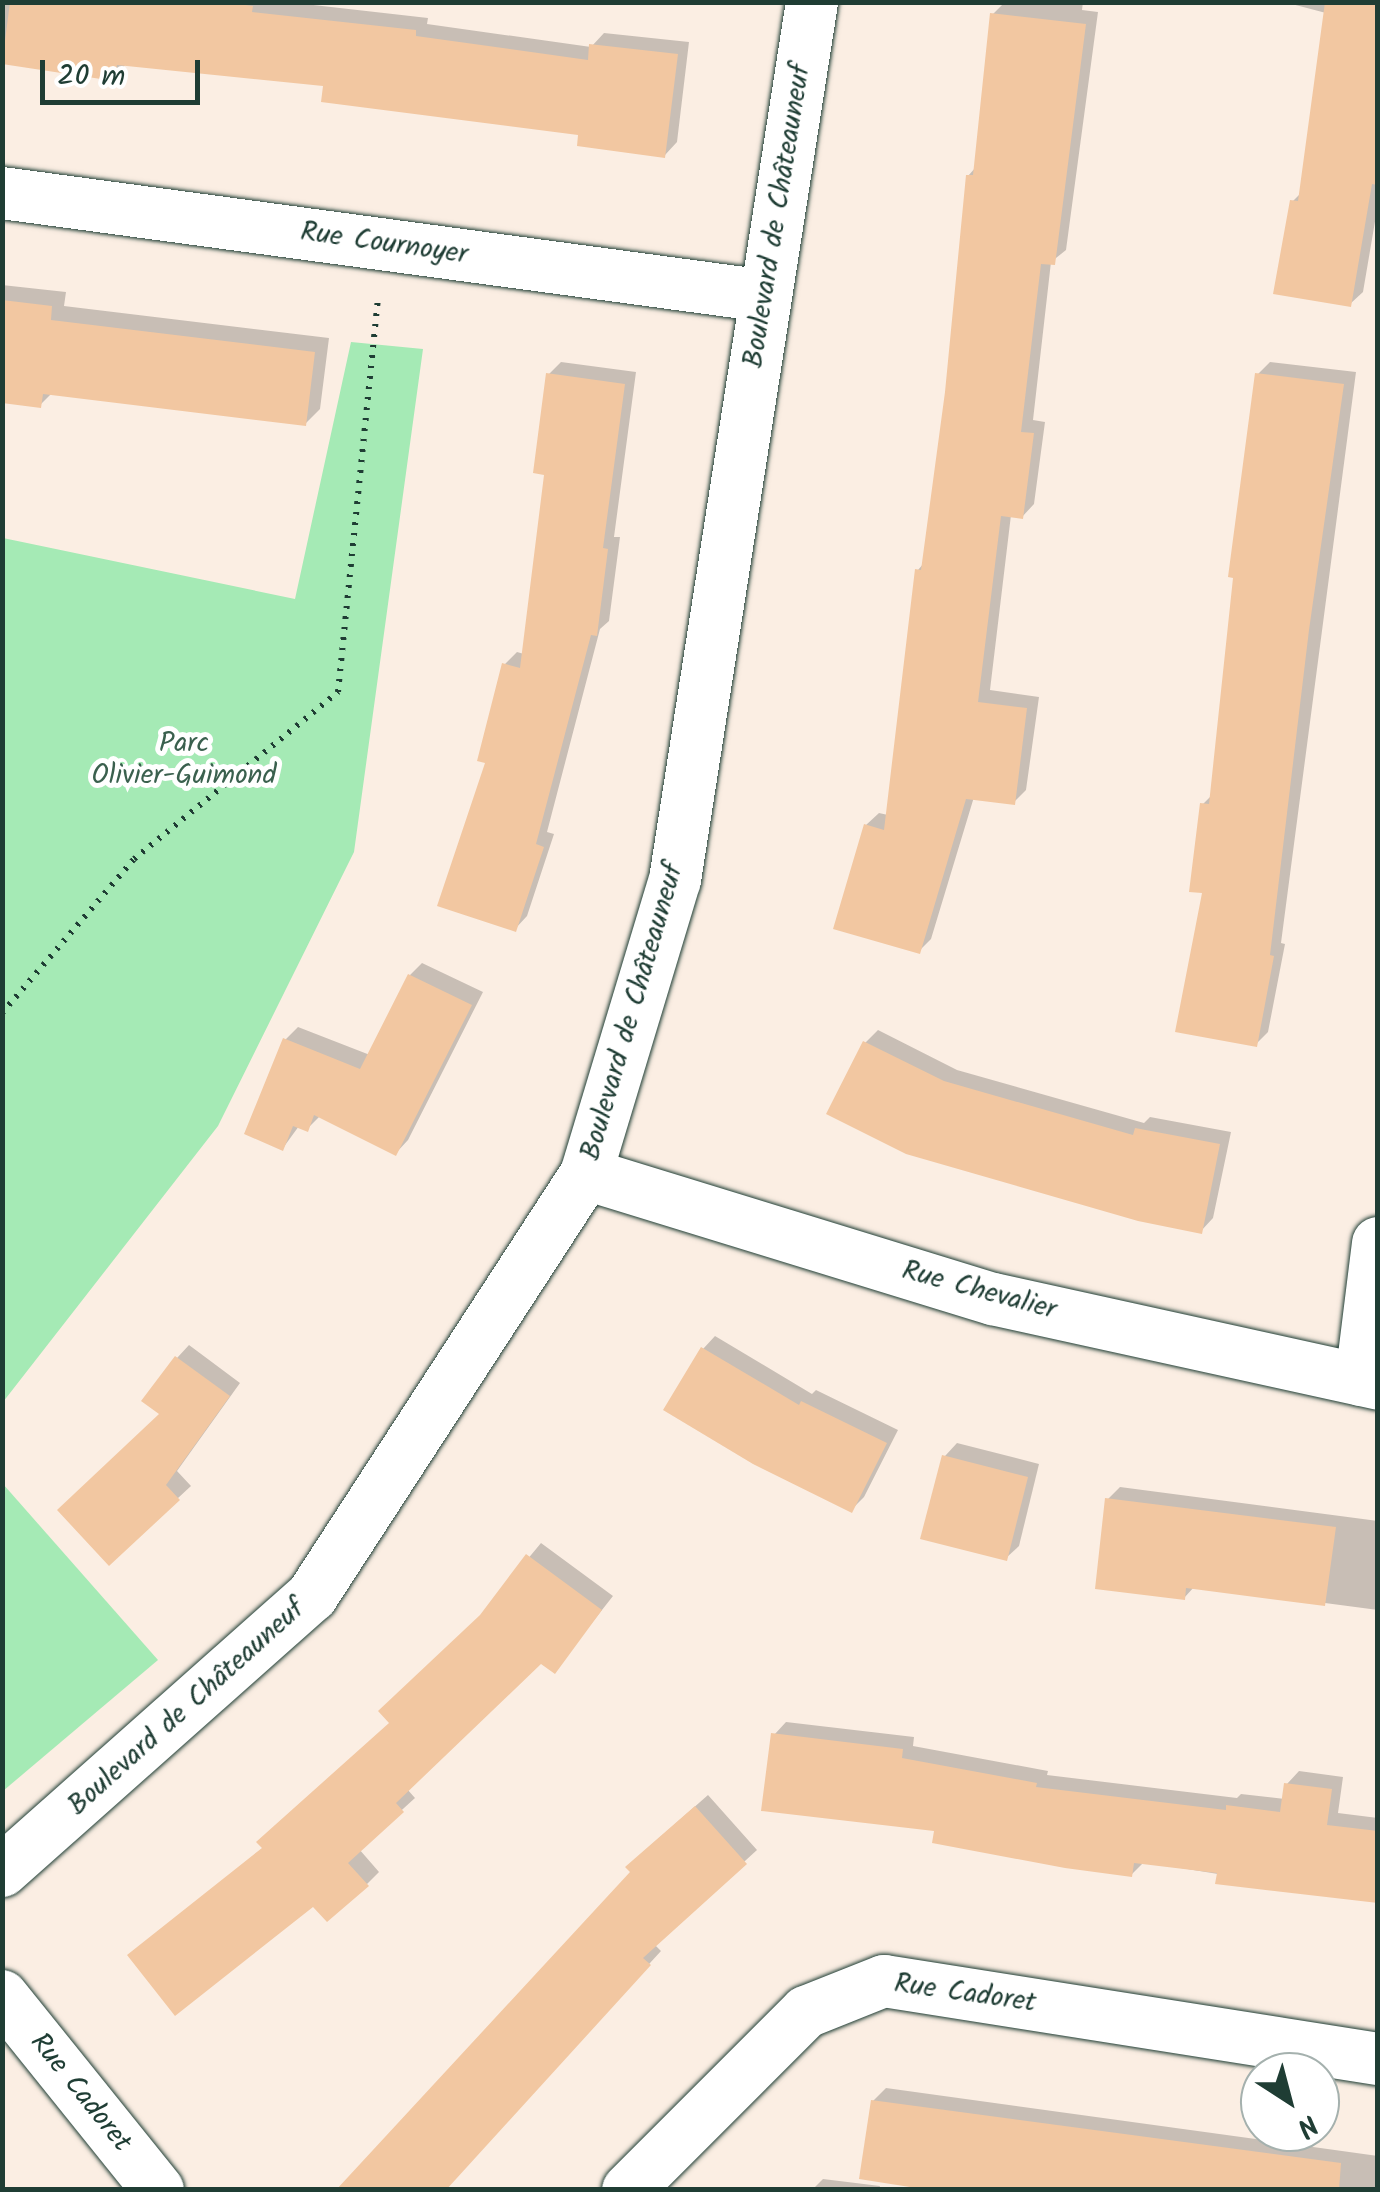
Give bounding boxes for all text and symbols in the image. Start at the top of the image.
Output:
scale bar [45,40,205,102]
text: 20 m [57,53,125,101]
street label: Boulevard de Châteauneuf [737,62,819,370]
street label: Rue Cournoyer [298,216,470,272]
park label: Parc Olivier-Guimond [92,727,276,793]
street label: Boulevard de Châteauneuf [575,860,691,1164]
street label: Rue Chevalier [898,1254,1060,1328]
street label: Boulevard de Châteauneuf [62,1593,312,1823]
street label: Rue Cadoret [892,1967,1038,2021]
street label: Rue Cadoret [22,2027,138,2159]
north arrow [1240,2052,1340,2152]
text: N [1286,2102,1327,2148]

